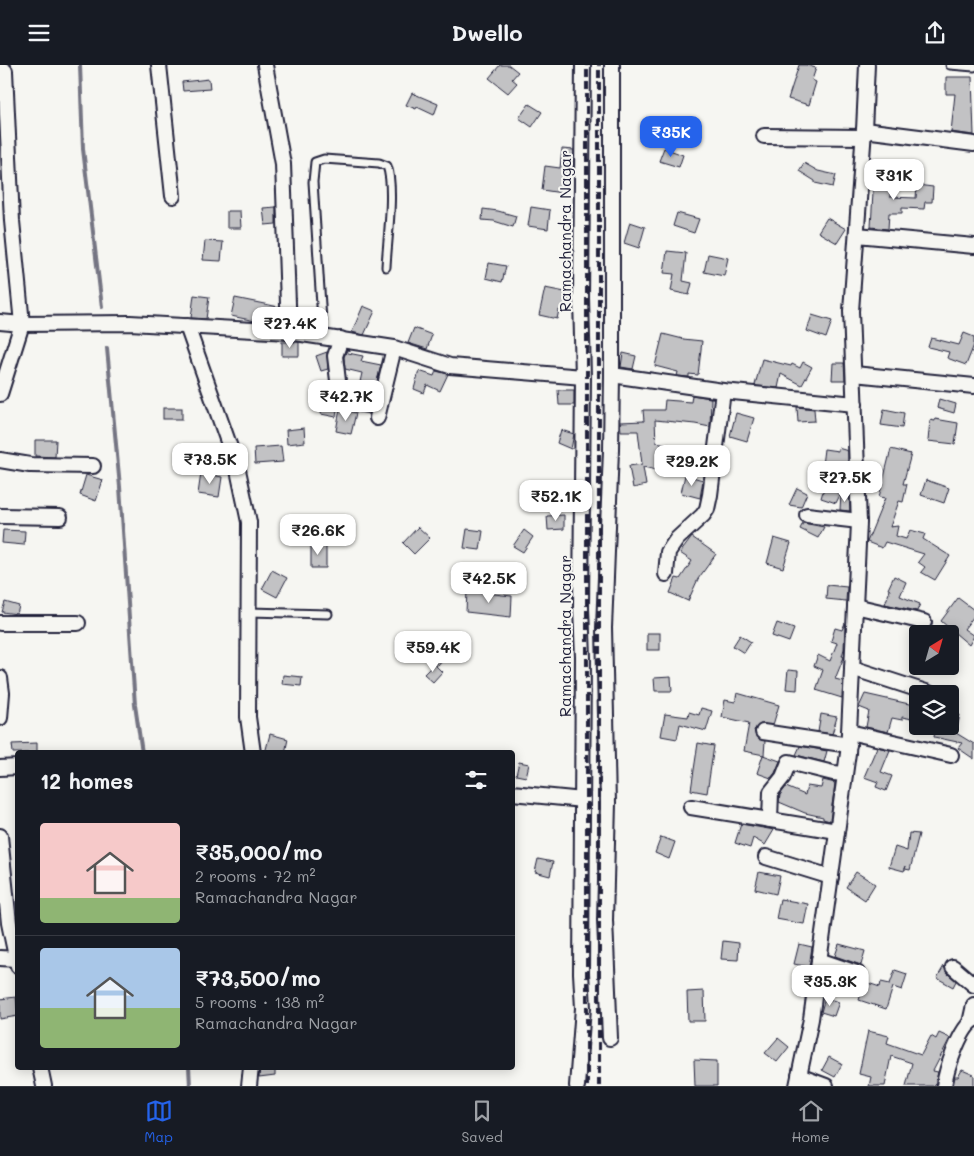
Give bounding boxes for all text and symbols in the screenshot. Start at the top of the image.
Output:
text: Dwello [451,18,523,47]
icon: menu [25,19,53,47]
icon: share [921,19,949,47]
pin: ₹35K [641,116,701,158]
text: ₹35K [651,121,691,142]
street label: Ramachandra Nagar [554,150,575,312]
pin: ₹31K [864,159,924,201]
text: ₹31K [875,164,913,185]
pin: ₹27.4K [249,307,331,349]
text: ₹27.4K [263,312,317,333]
pin: ₹42.7K [305,379,387,422]
text: ₹42.7K [319,385,373,406]
pin: ₹73.5K [169,443,251,485]
pin: ₹29.2K [651,445,733,487]
text: ₹73.5K [183,448,237,469]
text: ₹29.2K [665,450,719,471]
pin: ₹27.5K [804,461,886,503]
text: ₹27.5K [818,466,872,487]
pin: ₹52.1K [515,479,597,522]
text: ₹52.1K [530,485,582,506]
pin: ₹26.6K [277,513,359,556]
text: ₹26.6K [291,519,345,540]
street label: Ramachandra Nagar [554,555,575,717]
pin: ₹42.5K [448,561,530,604]
text: ₹42.5K [462,567,516,588]
north arrow [909,625,959,675]
map controls [909,625,959,735]
pin: ₹59.4K [392,631,474,673]
text: ₹59.4K [405,636,461,657]
button: layers [909,685,959,735]
icon: filters [462,766,490,794]
text: 12 homes [40,767,133,794]
text: ₹35,000/mo [195,838,322,865]
icon: home [80,843,140,903]
text: 2 rooms · 72 m² [195,865,316,886]
text: Ramachandra Nagar [195,886,358,907]
text: ₹73,500/mo [195,964,321,991]
pin: ₹35.3K [789,965,871,1007]
icon: home [80,968,140,1028]
text: ₹35.3K [803,970,857,991]
text: 5 rooms · 138 m² [195,991,324,1012]
text: Ramachandra Nagar [195,1012,358,1033]
tab: Map [144,1097,173,1146]
tab: Saved [461,1097,503,1146]
tab: Home [792,1097,830,1146]

